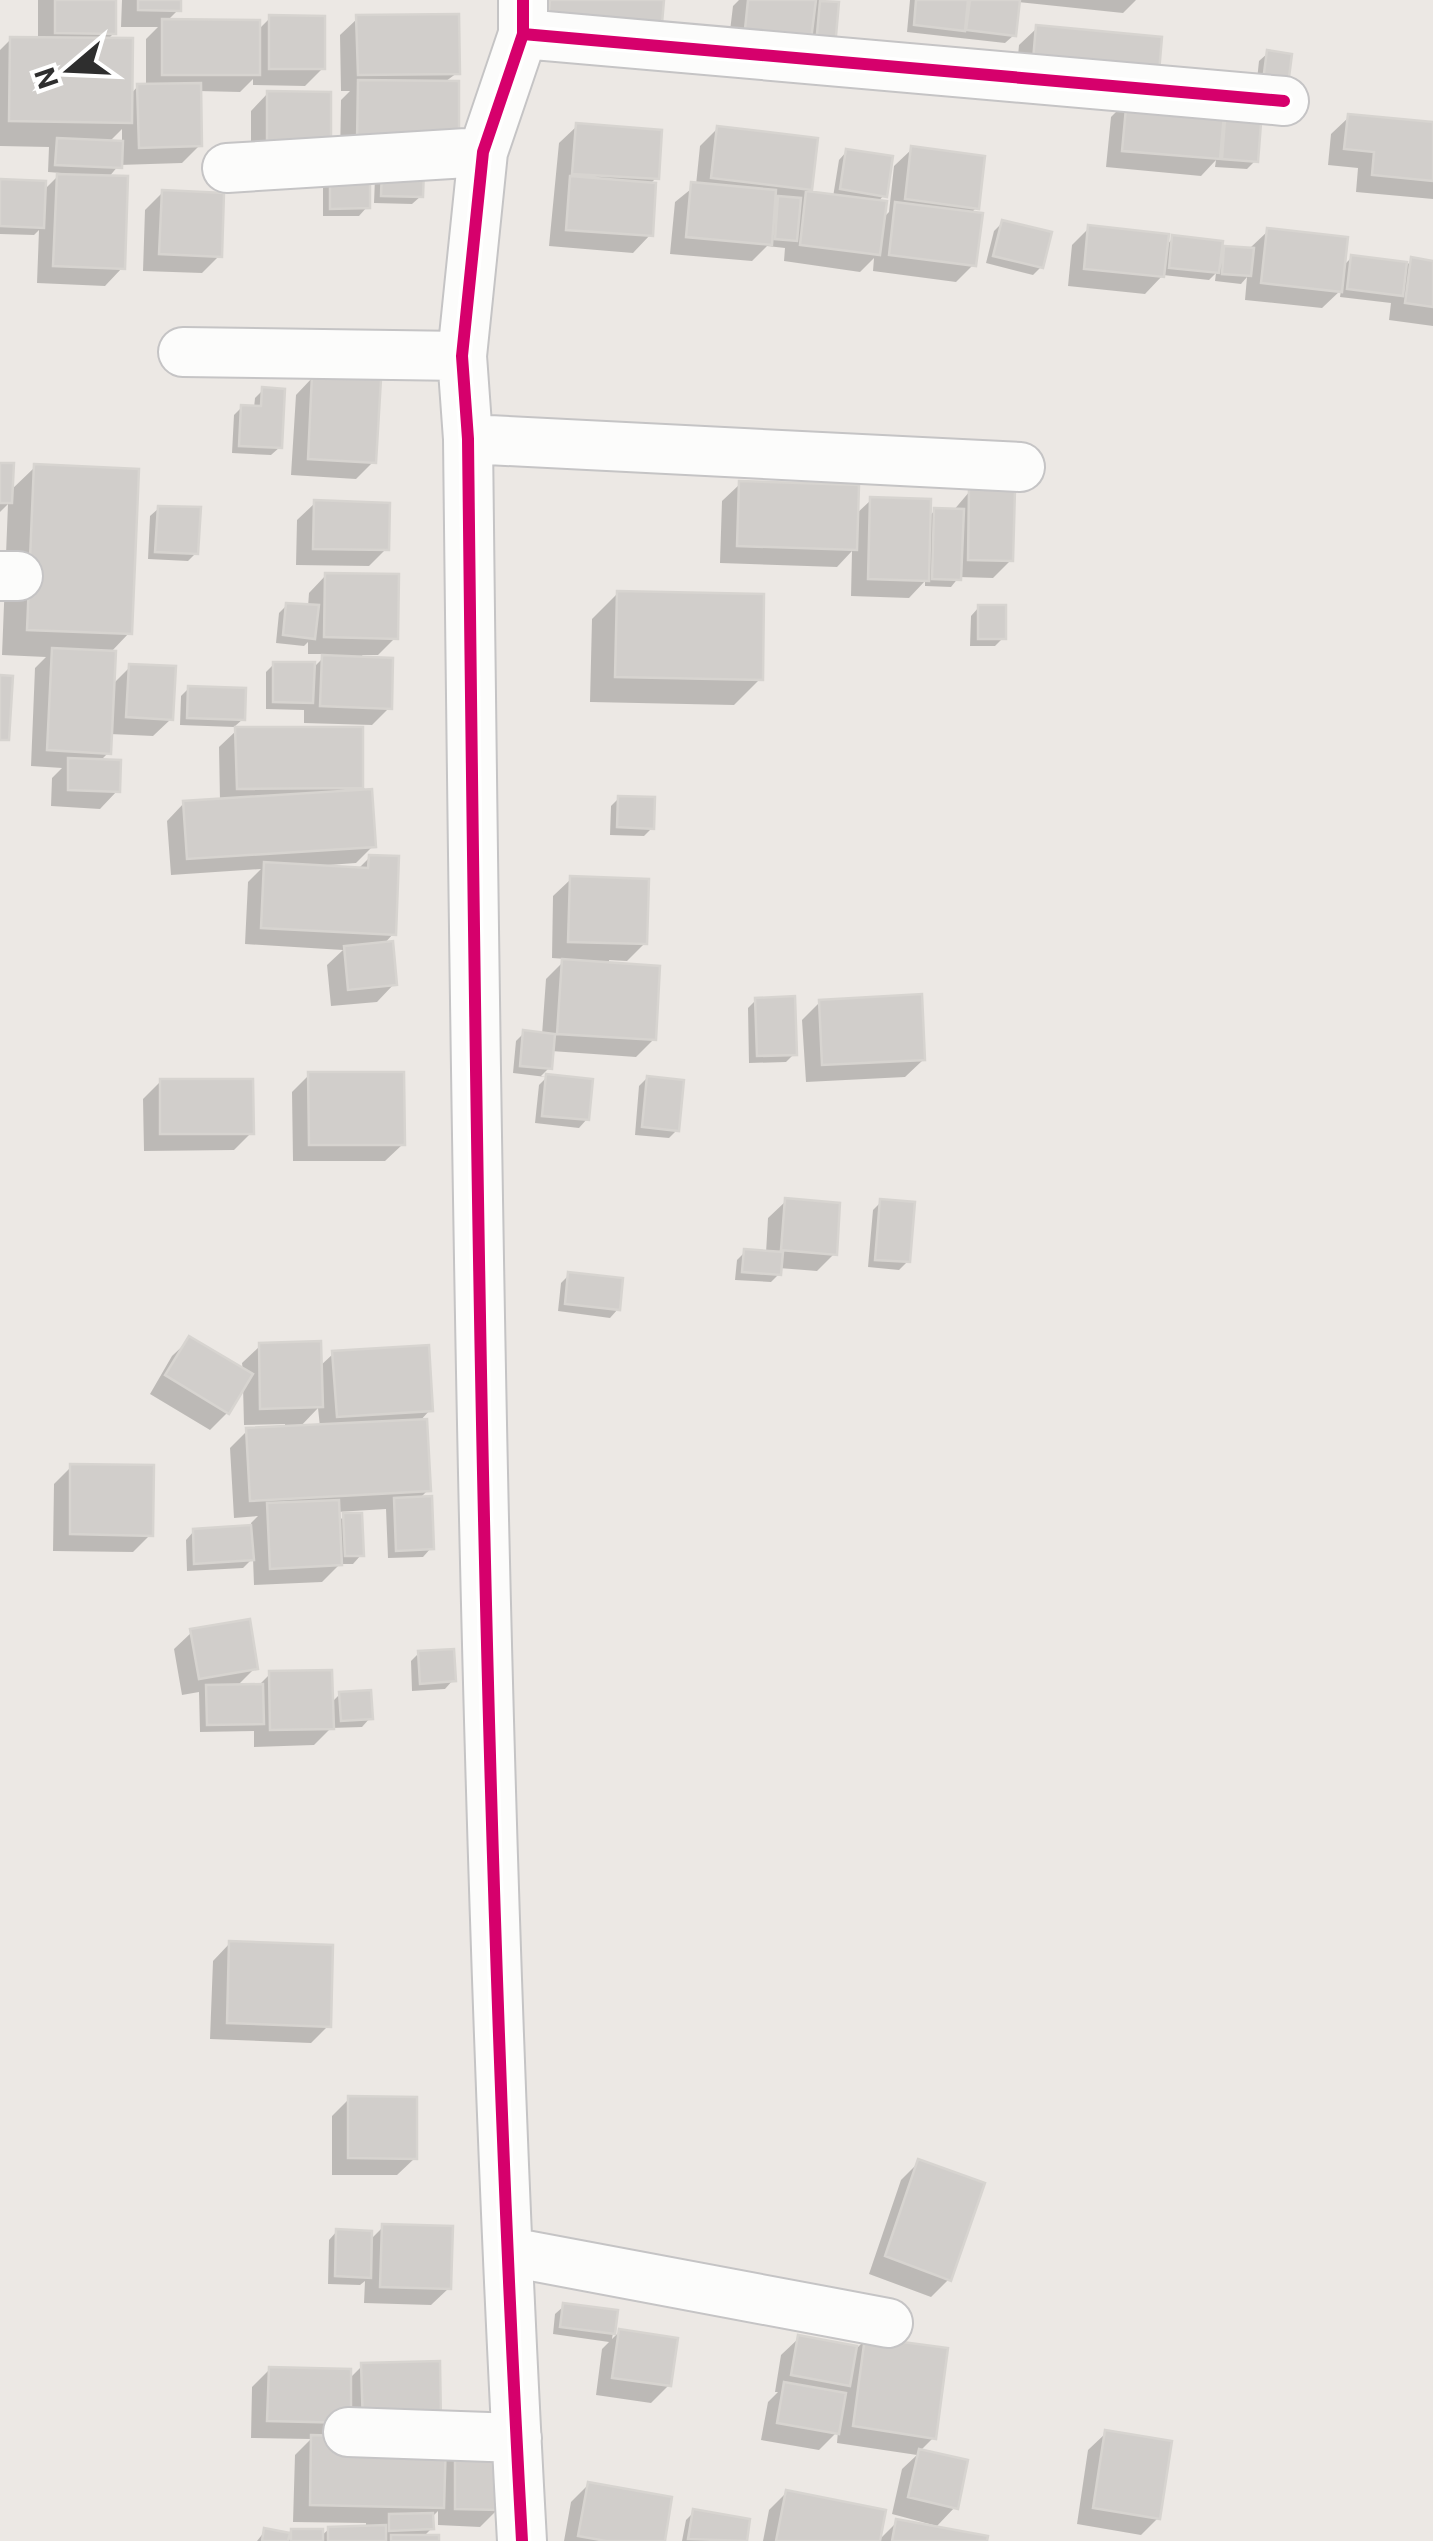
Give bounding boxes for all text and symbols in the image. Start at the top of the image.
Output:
north arrow [20,20,120,120]
text: N [28,63,66,93]

